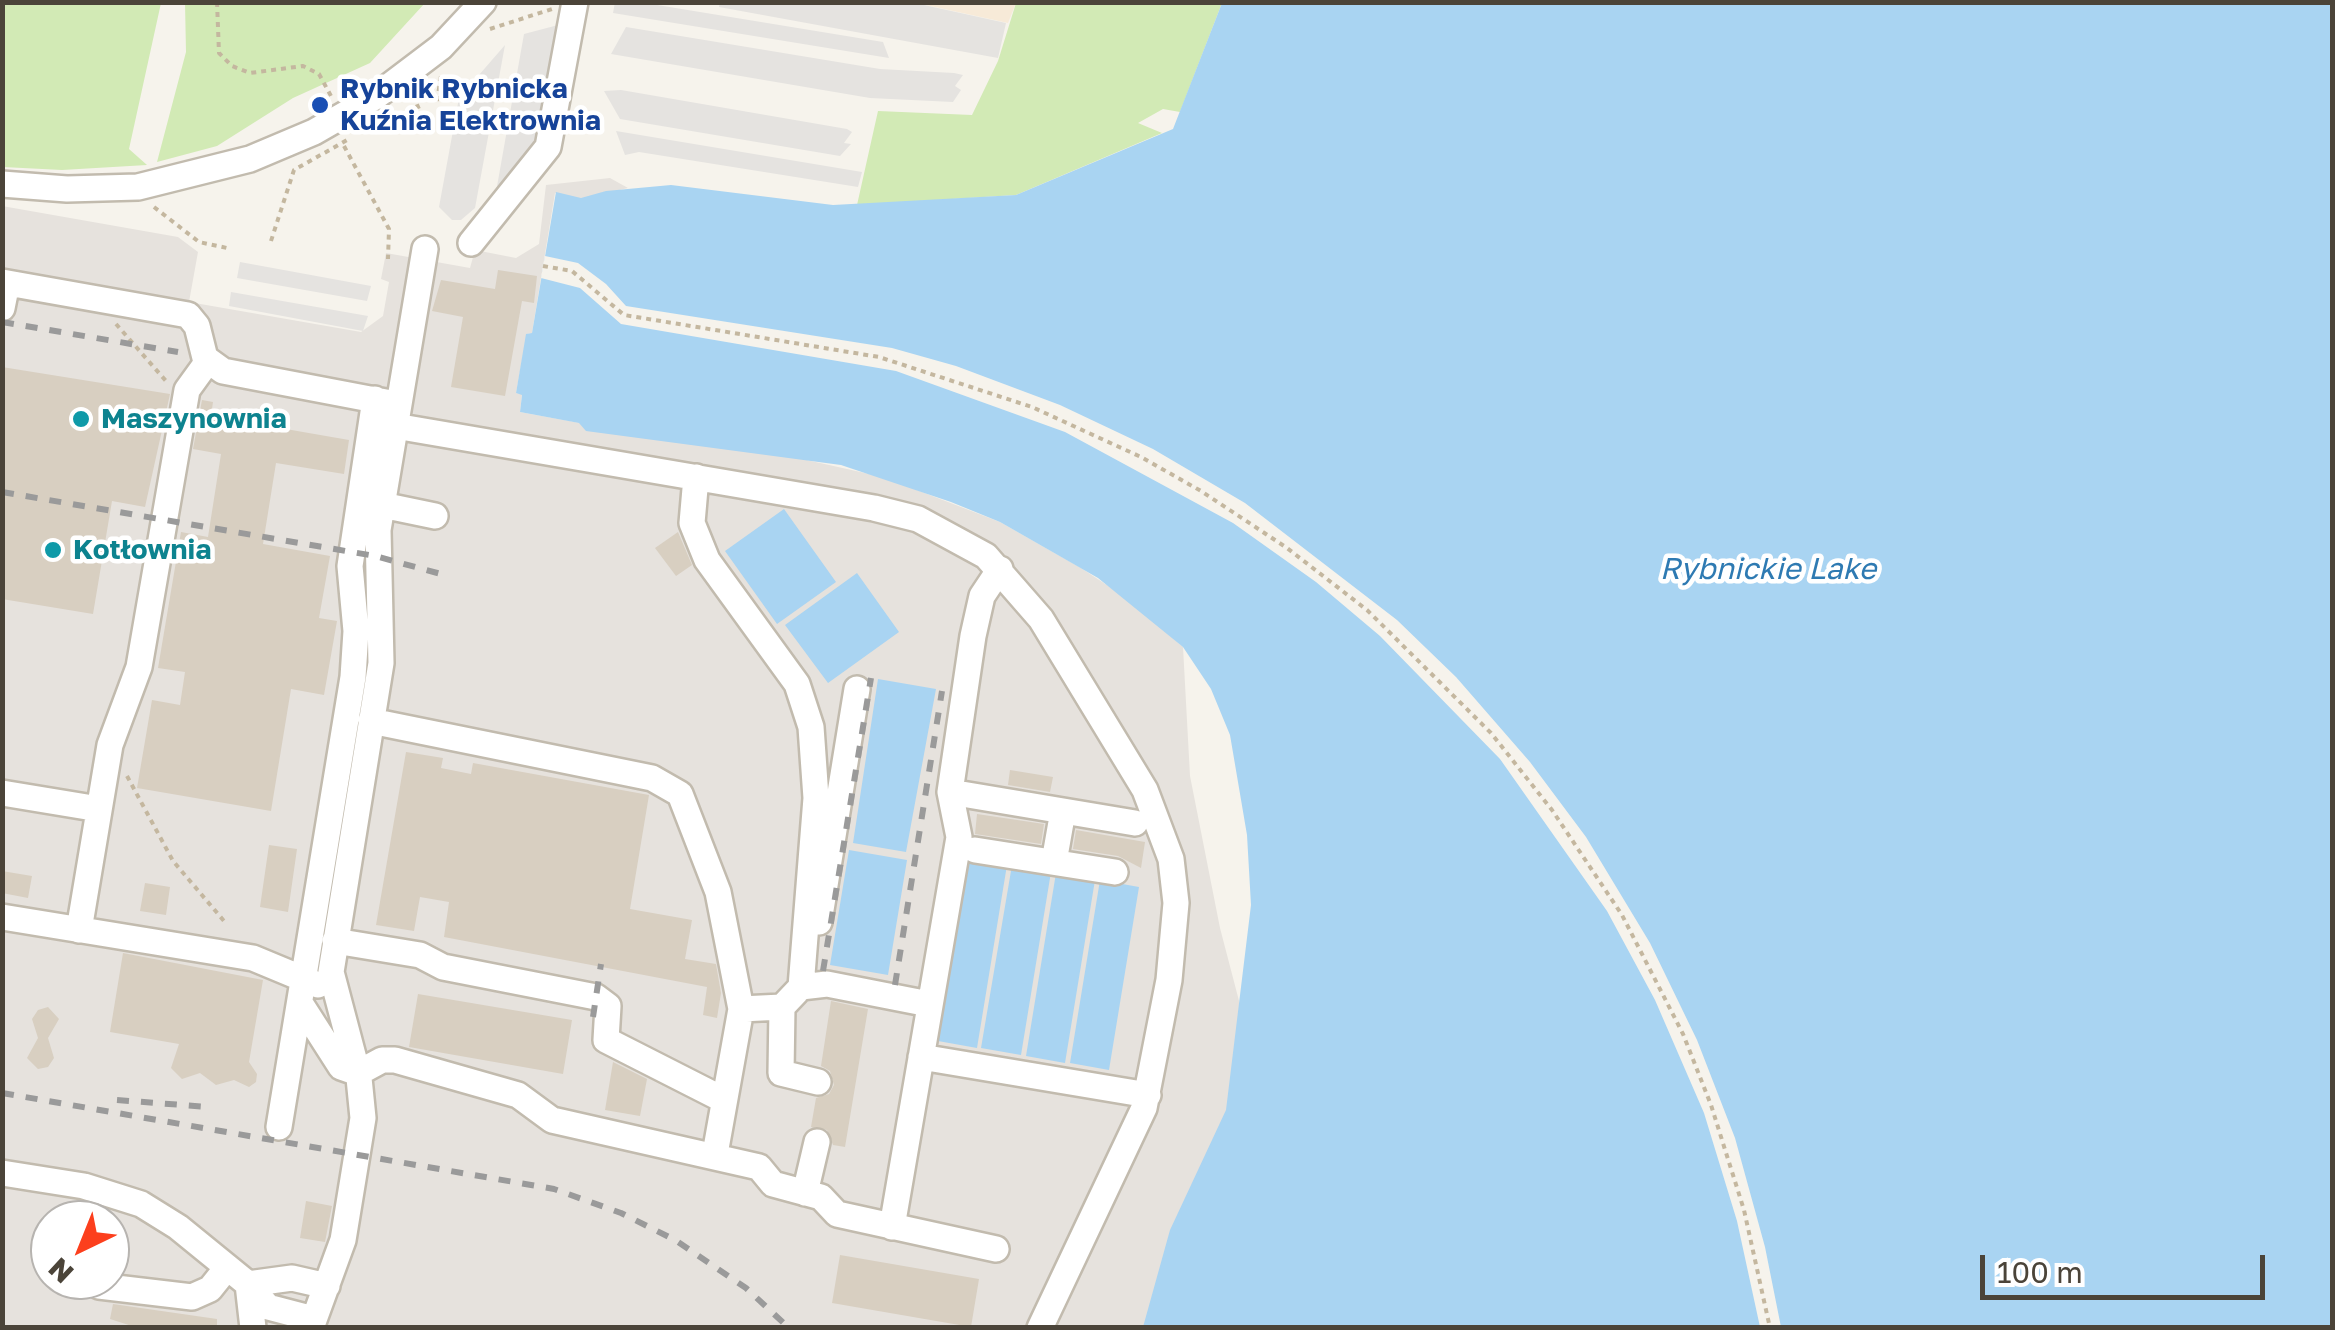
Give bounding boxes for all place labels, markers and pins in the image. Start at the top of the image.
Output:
place label: Rybnik Rybnicka Kuźnia Elektrownia [340,72,601,138]
marker: Rybnik Rybnicka Kuźnia Elektrownia [309,94,331,116]
place label: Maszynownia [101,402,287,436]
marker: Maszynownia [70,408,92,430]
place label: Kotłownia [73,533,211,567]
marker: Kotłownia [42,539,64,561]

